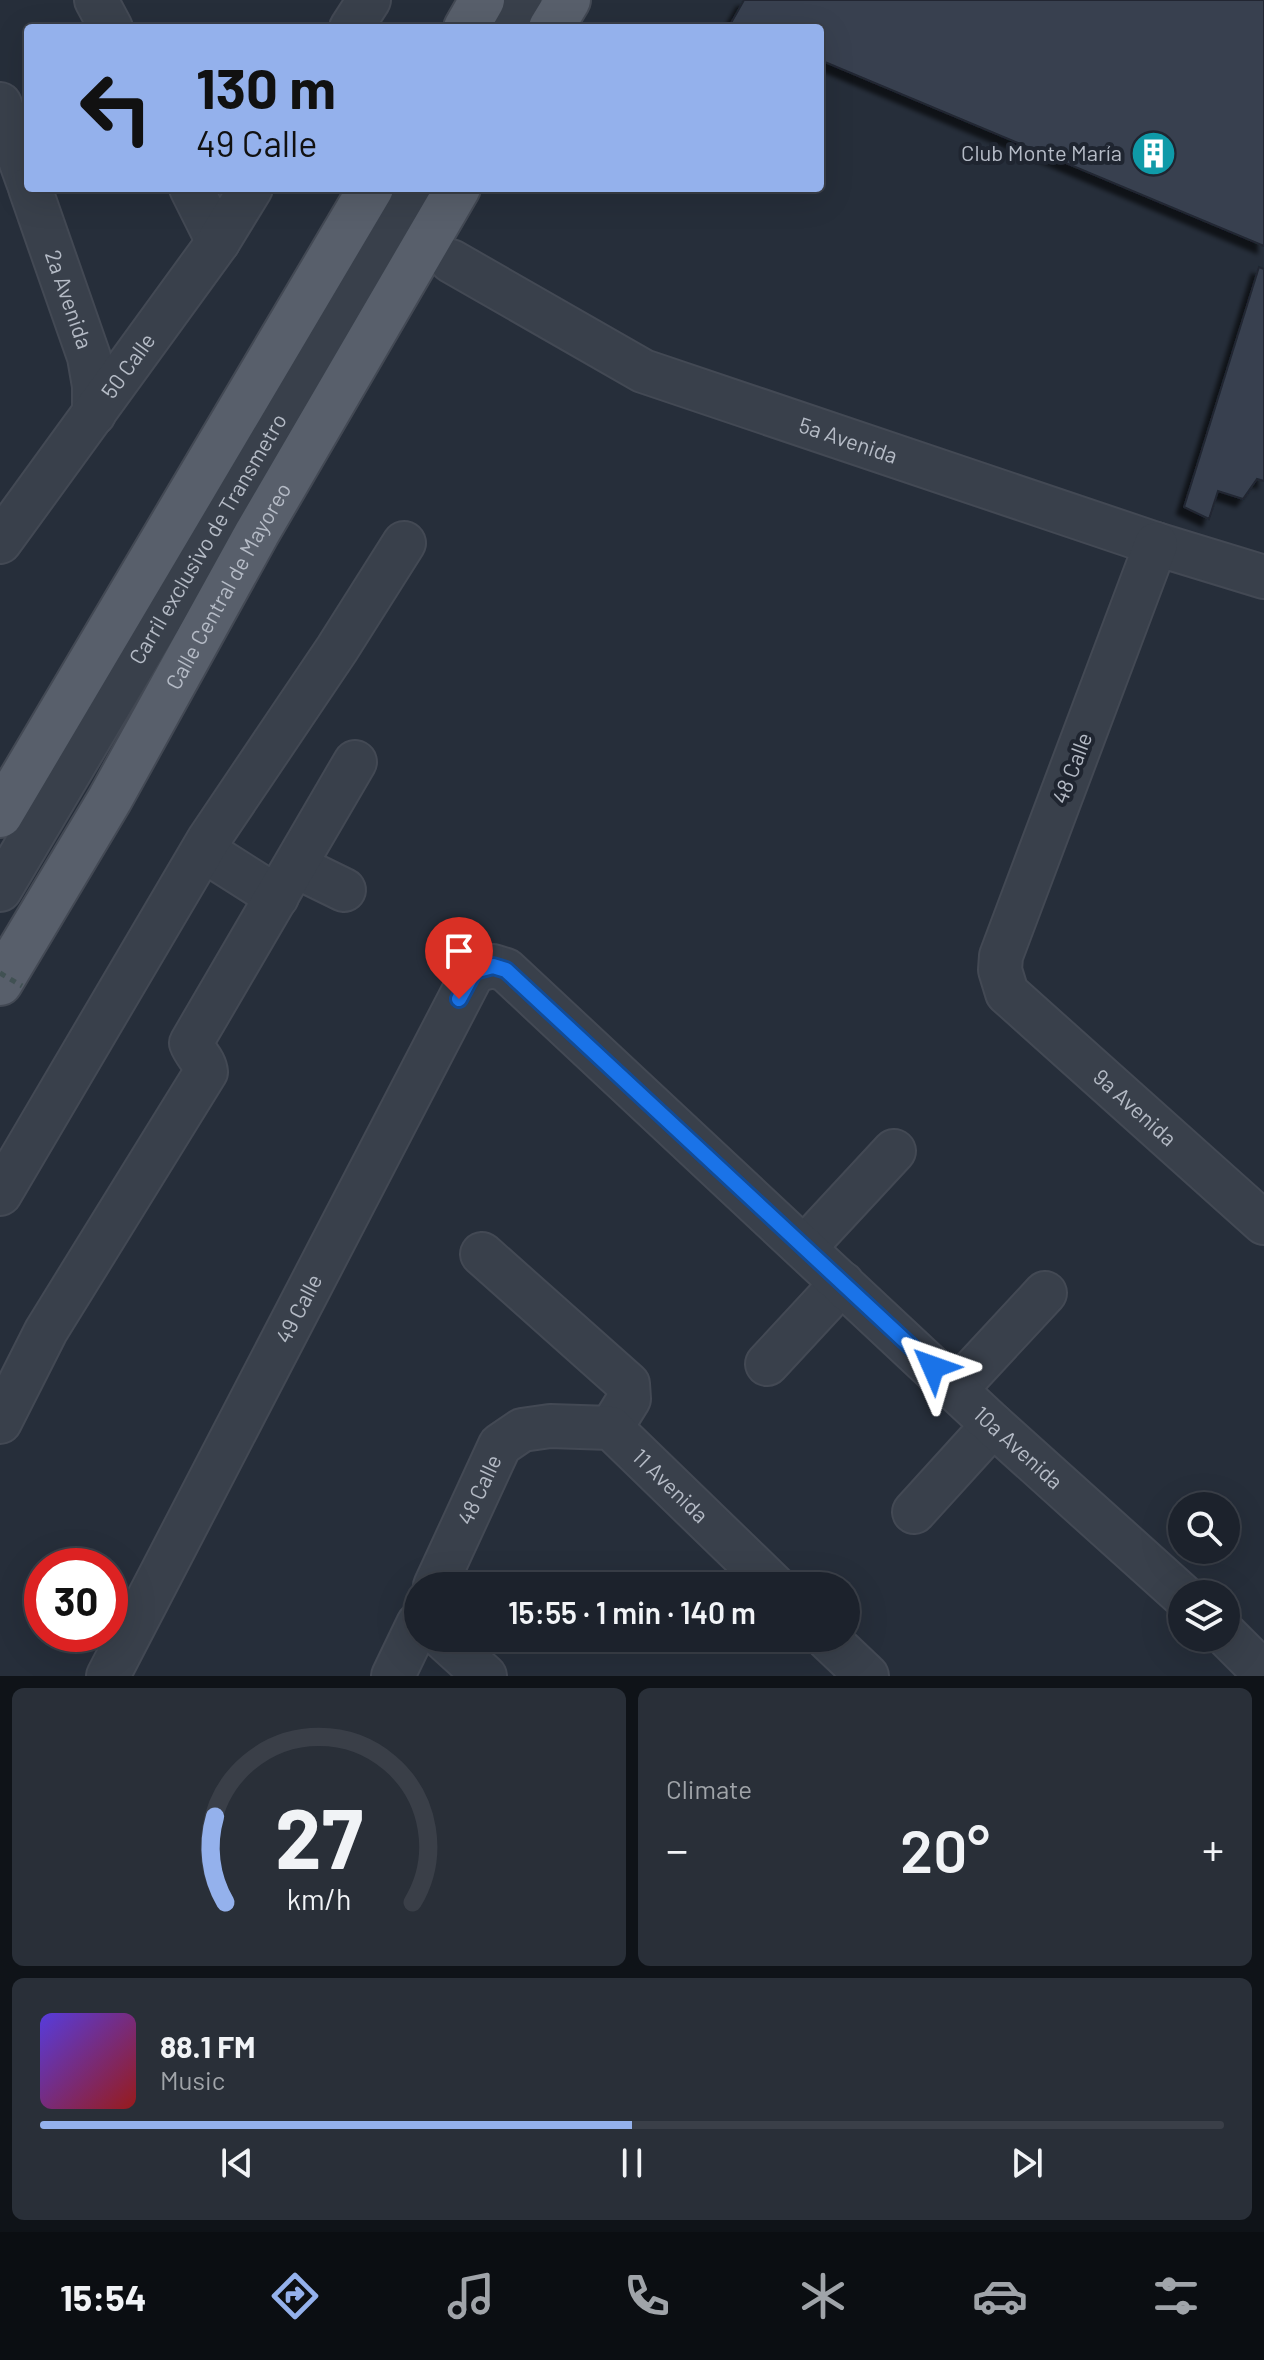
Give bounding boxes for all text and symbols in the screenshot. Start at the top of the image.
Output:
text: 130 m [196,53,336,120]
icon: left [64,56,168,160]
text: 49 Calle [196,121,318,164]
building icon: Club Monte María [1129,129,1177,177]
place label: Club Monte María [961,139,1122,165]
street label: 2a Avenida [41,246,99,352]
street label: 50 Calle [95,327,160,403]
street label: Carril exclusivo de Transmetro [123,408,291,668]
street label: 5a Avenida [796,411,901,468]
street label: Calle Central de Mayoreo [159,477,296,693]
street label: 48 Calle [1046,728,1097,807]
pin [425,917,493,999]
icon: arrive [437,929,481,973]
street label: 9a Avenida [1089,1063,1182,1151]
street label: 49 Calle [269,1269,327,1347]
position arrow [891,1325,975,1409]
street label: 10a Avenida [969,1400,1069,1494]
street label: 11 Avenida [628,1442,714,1527]
street label: 48 Calle [451,1450,506,1529]
map controls [1168,1492,1240,1652]
button: search [1168,1492,1240,1564]
speed limit sign: 30 [24,1548,128,1652]
button: layers [1168,1580,1240,1652]
text: 15:55 · 1 min · 140 m [508,1594,756,1630]
text: Climate [666,1773,752,1804]
text: 27 [275,1786,363,1886]
text: 20° [900,1813,990,1885]
text: − [666,1822,688,1875]
text: + [1202,1822,1224,1875]
text: km/h [287,1881,351,1916]
text: 88.1 FM [160,2028,255,2064]
text: Music [160,2064,225,2095]
icon: previous [215,2141,259,2185]
icon: pause [610,2141,654,2185]
icon: next [1005,2141,1049,2185]
icon: directions [267,2268,323,2324]
icon: music [443,2268,499,2324]
icon: phone [619,2268,675,2324]
icon: climate [795,2268,851,2324]
icon: car [972,2268,1028,2324]
icon: filters [1148,2268,1204,2324]
text: 15:54 [60,2275,147,2318]

